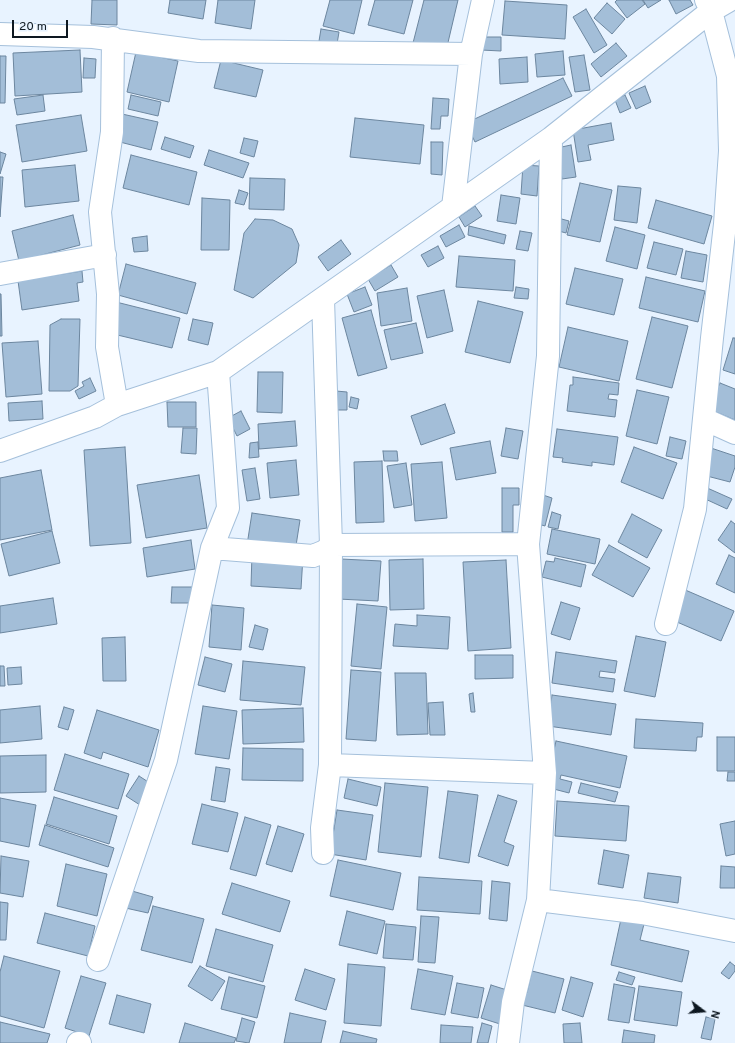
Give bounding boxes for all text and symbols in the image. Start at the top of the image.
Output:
scale bar [14,12,70,38]
text: 20 m [19,19,47,35]
north arrow [683,991,723,1031]
text: N [707,1009,722,1020]

